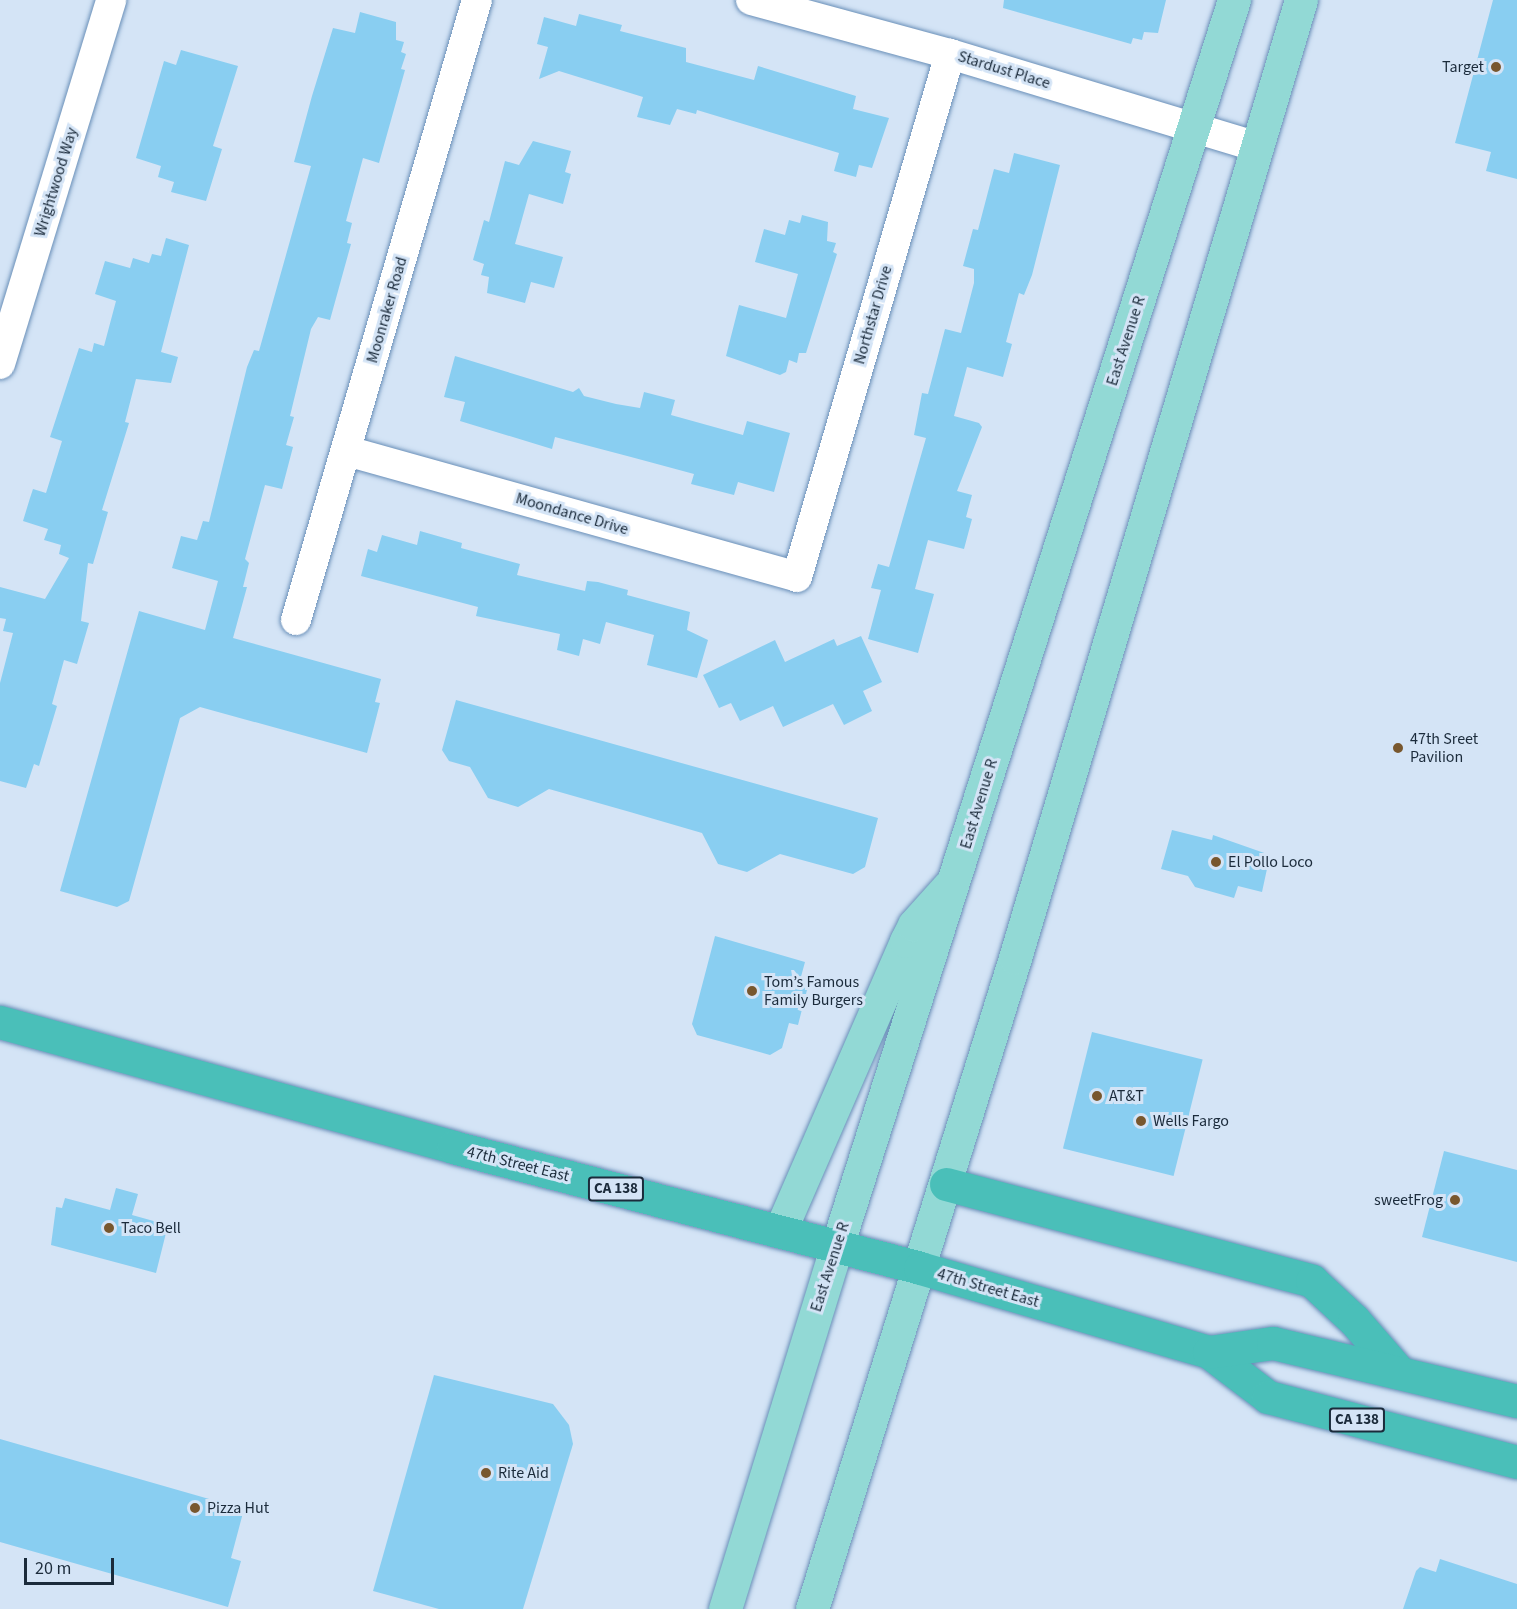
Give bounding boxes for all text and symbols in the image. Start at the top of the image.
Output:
street label: Stardust Place [956,47,1052,93]
place label: Target [1442,57,1484,77]
marker: Target [1489,60,1503,74]
street label: Wrightwood Way [30,125,82,239]
street label: Moonraker Road [363,255,411,365]
street label: Northstar Drive [850,264,896,366]
street label: East Avenue R [1102,294,1150,388]
street label: Moondance Drive [514,489,630,539]
place label: 47th Sreet Pavilion [1410,729,1478,767]
marker: 47th Sreet Pavilion [1391,741,1405,755]
street label: East Avenue R [956,757,1002,851]
place label: El Pollo Loco [1228,852,1313,872]
marker: El Pollo Loco [1209,855,1223,869]
place label: Tom’s Famous Family Burgers [764,972,863,1010]
marker: Tom’s Famous Family Burgers [745,984,759,998]
place label: AT&T [1109,1086,1144,1106]
marker: AT&T [1090,1089,1104,1103]
place label: Wells Fargo [1153,1111,1229,1131]
marker: Wells Fargo [1134,1114,1148,1128]
street label: 47th Street East [465,1142,571,1186]
road number: CA 138 [588,1177,644,1201]
place label: sweetFrog [1374,1190,1443,1210]
marker: sweetFrog [1448,1193,1462,1207]
place label: Taco Bell [121,1218,181,1238]
street label: East Avenue R [806,1220,854,1314]
marker: Taco Bell [102,1221,116,1235]
street label: 47th Street East [935,1264,1041,1312]
road number: CA 138 [1328,1408,1386,1432]
place label: Rite Aid [498,1463,549,1483]
marker: Rite Aid [479,1466,493,1480]
place label: Pizza Hut [207,1498,269,1518]
marker: Pizza Hut [188,1501,202,1515]
scale bar [27,1546,117,1584]
text: 20 m [35,1556,71,1581]

